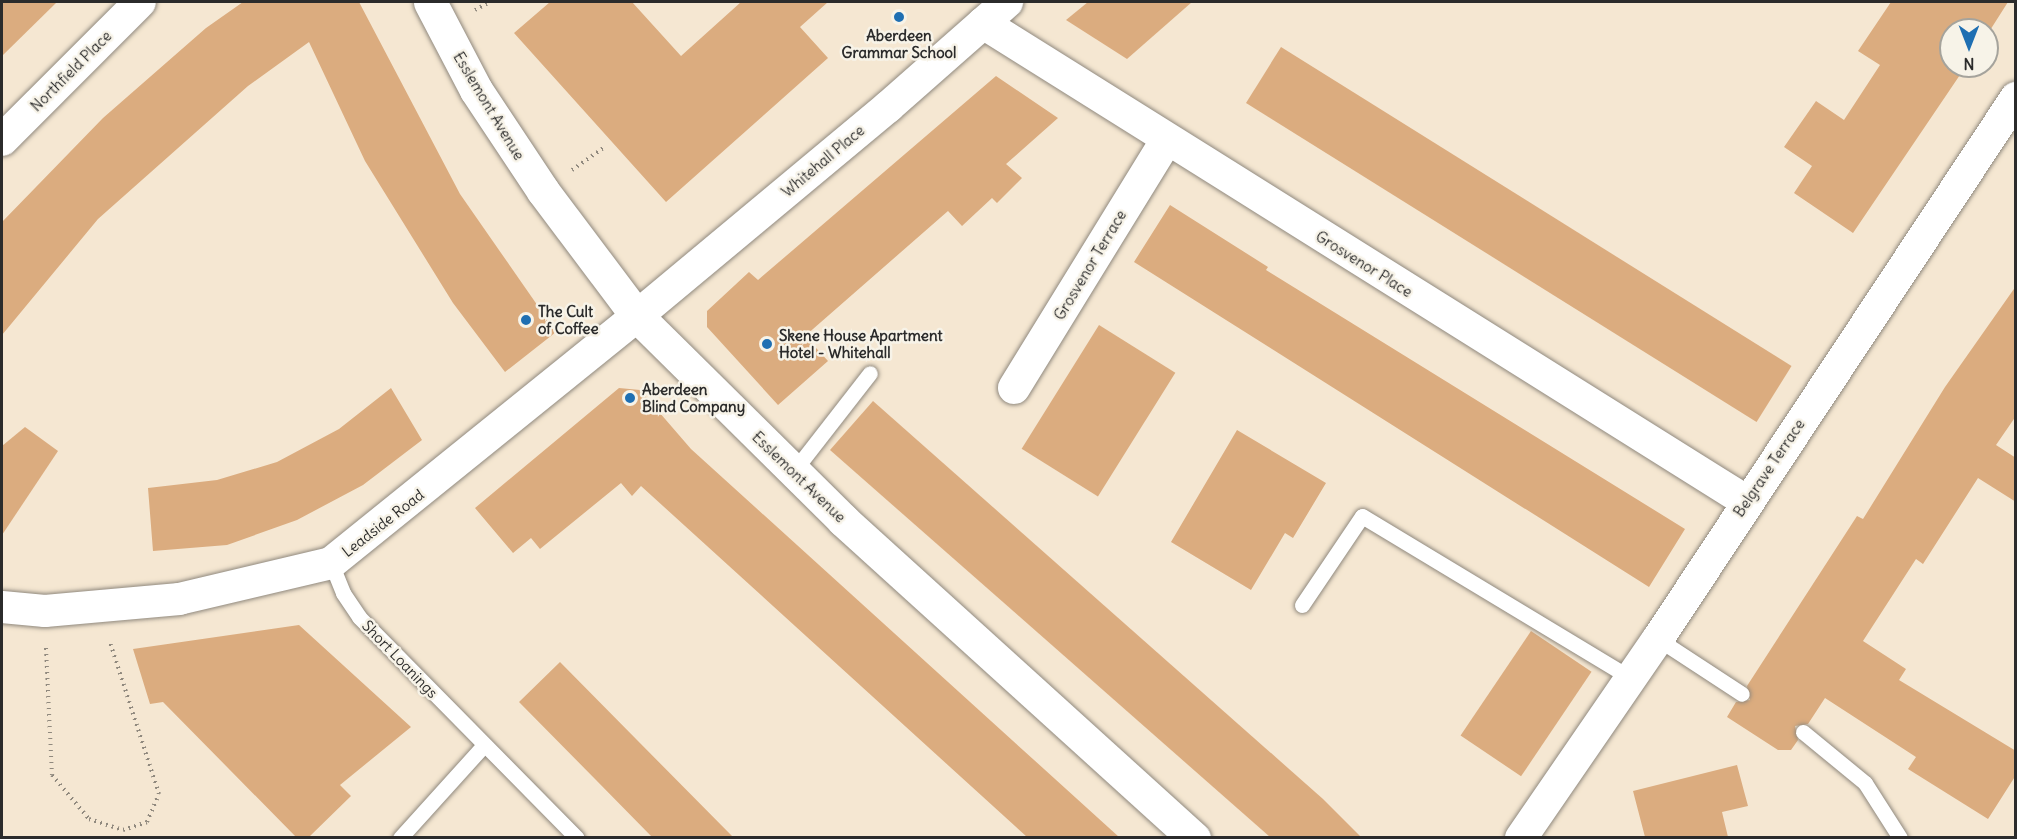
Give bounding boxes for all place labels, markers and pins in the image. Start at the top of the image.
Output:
marker: Aberdeen Grammar School [892,10,906,24]
place label: Aberdeen Grammar School [842,26,956,61]
place label: The Cult of Coffee [538,302,598,337]
marker: The Cult of Coffee [519,313,533,327]
place label: Skene House Apartment Hotel - Whitehall [779,326,942,361]
marker: Skene House Apartment Hotel - Whitehall [760,337,774,351]
place label: Aberdeen Blind Company [642,380,745,415]
marker: Aberdeen Blind Company [623,391,637,405]

